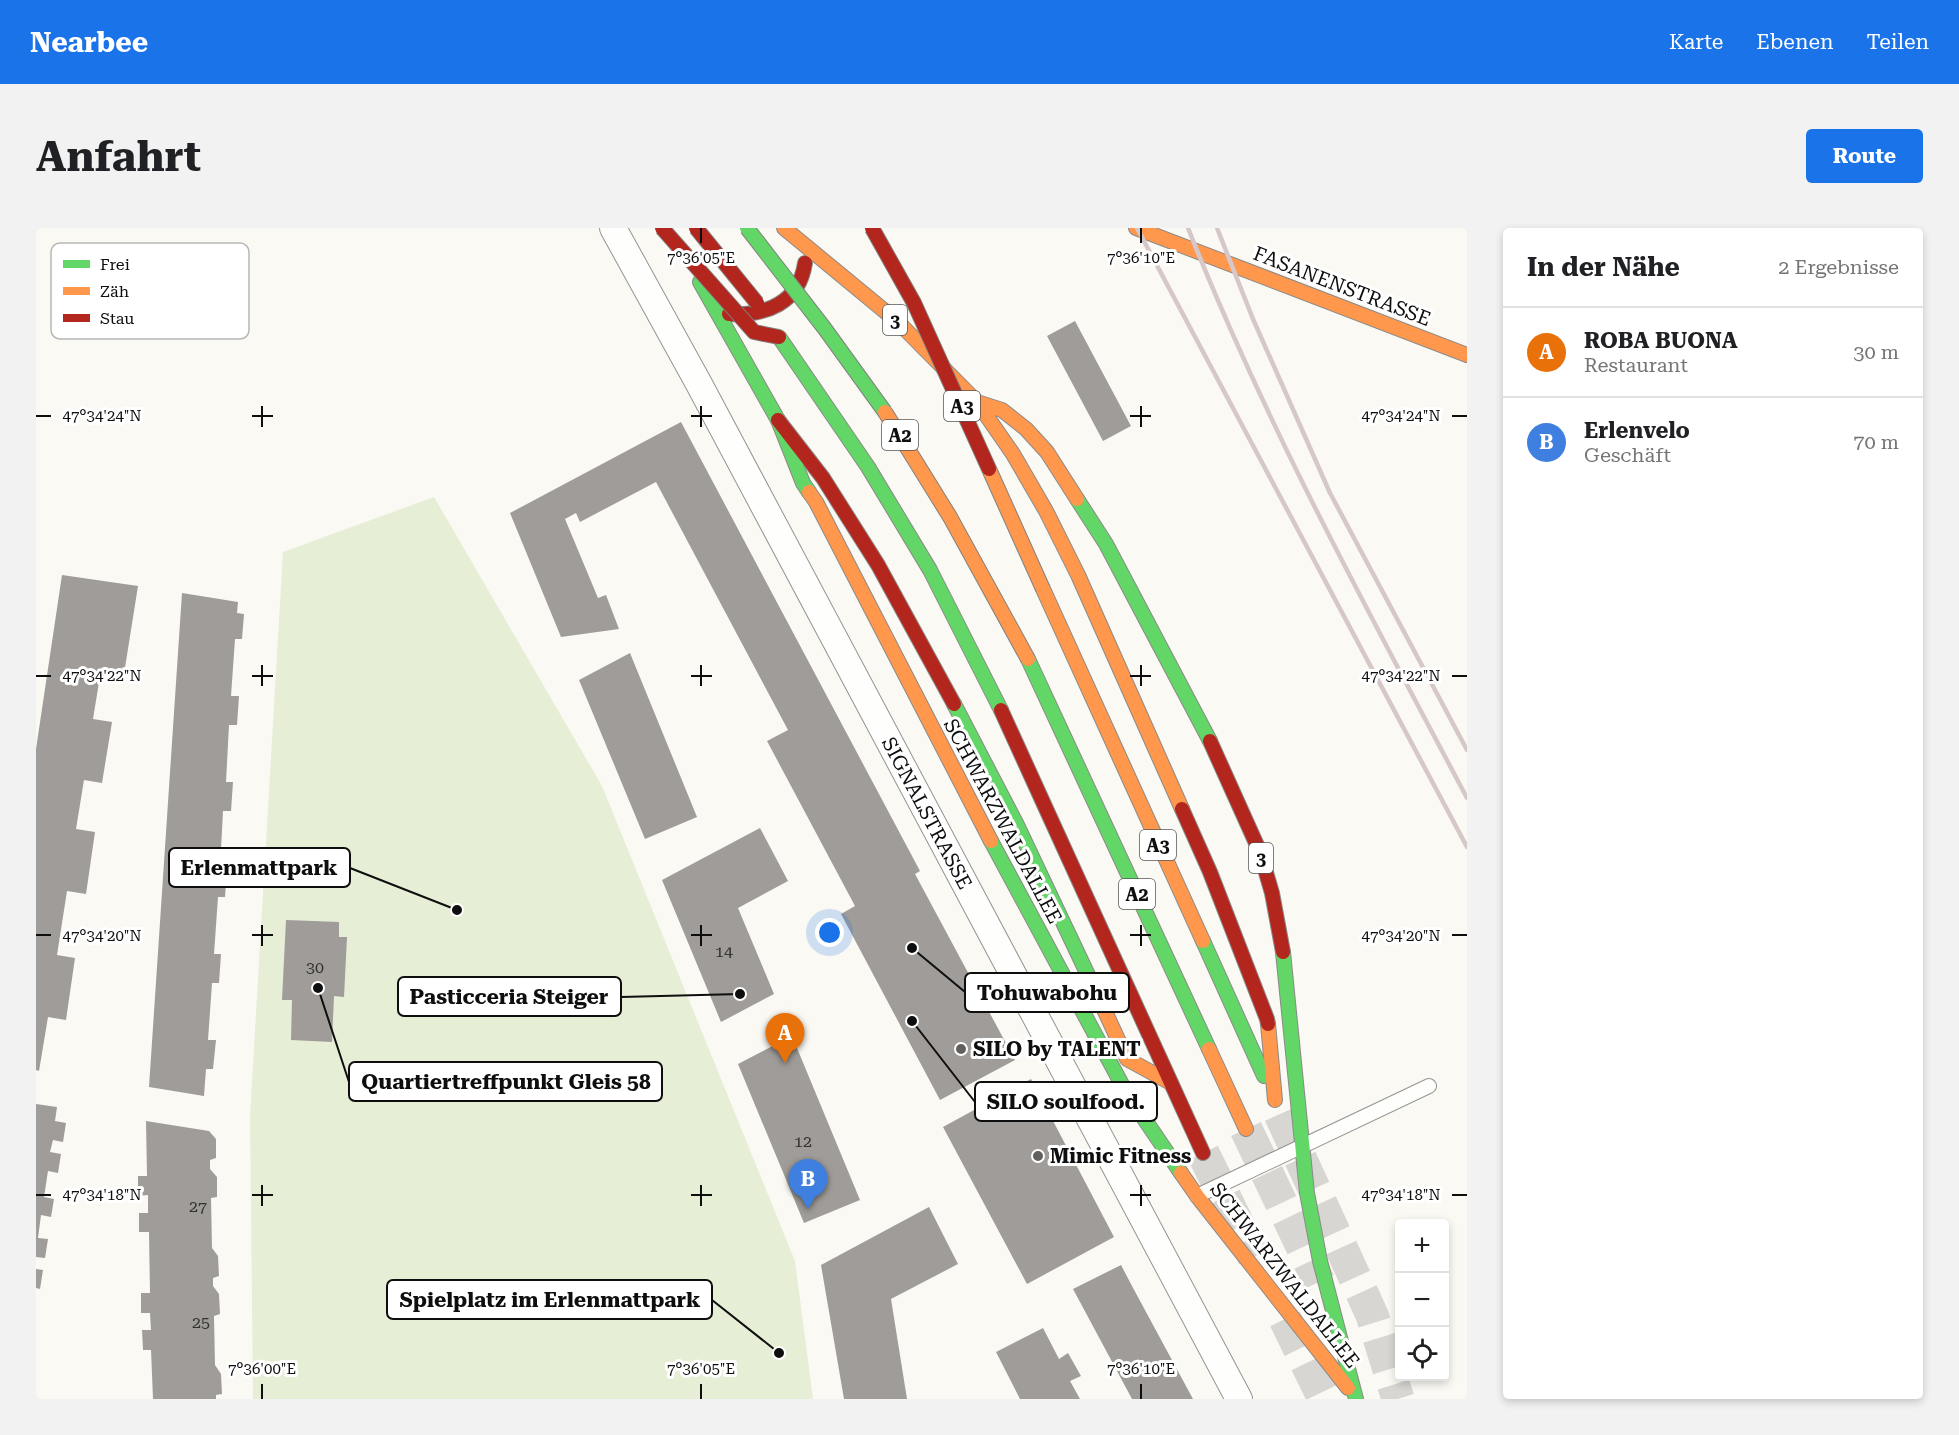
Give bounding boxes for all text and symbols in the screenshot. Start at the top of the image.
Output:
text: Nearbee [30,26,148,59]
text: Karte [1669,30,1723,54]
text: Ebenen [1756,30,1834,54]
text: Teilen [1867,30,1929,54]
button: Route [1806,129,1923,183]
text: Anfahrt [36,132,201,181]
street label: FASANENSTRASSE [1250,241,1434,331]
legend [51,243,249,339]
text: 7°36'05"E [667,249,735,267]
text: 7°36'10"E [1107,249,1175,267]
text: In der Nähe [1527,252,1680,282]
text: Frei [100,255,130,274]
text: 2 Ergebnisse [1778,255,1899,279]
text: Zäh [100,282,129,301]
road number: 3 [883,305,907,335]
text: Stau [100,309,134,328]
text: ROBA BUONA [1584,328,1738,353]
text: A [1539,340,1554,364]
text: 30 m [1853,340,1899,364]
text: Restaurant [1584,353,1688,377]
road number: A3 [944,391,980,421]
text: 47°34'24"N [62,407,142,425]
text: 47°34'24"N [1361,407,1441,425]
text: Erlenvelo [1584,418,1690,443]
road number: A2 [882,420,918,450]
text: B [1539,430,1554,454]
text: 70 m [1853,430,1899,454]
text: Geschäft [1584,443,1671,467]
text: 47°34'22"N [62,667,142,685]
text: 47°34'22"N [1361,667,1441,685]
street label: SCHWARZWALDALLEE [939,715,1067,927]
street label: SIGNALSTRASSE [877,733,977,893]
road number: A3 [1140,830,1176,860]
road number: 3 [1249,843,1273,873]
callout: Erlenmattpark [169,848,350,887]
text: Erlenmattpark [181,856,338,880]
road number: A2 [1119,879,1155,909]
your location [815,918,844,947]
text: 47°34'20"N [62,927,142,945]
text: 47°34'20"N [1361,927,1441,945]
house number: 14 [715,942,733,961]
house number: 30 [306,958,324,977]
callout: Tohuwabohu [965,973,1129,1012]
callout: Pasticceria Steiger [398,977,621,1016]
text: Tohuwabohu [977,981,1117,1005]
text: Pasticceria Steiger [410,985,609,1009]
pin: A [766,1014,804,1063]
place label: SILO by TALENT [973,1037,1141,1061]
marker: SILO by TALENT [954,1042,968,1056]
callout: Quartiertreffpunkt Gleis 58 [349,1062,662,1101]
text: Quartiertreffpunkt Gleis 58 [361,1070,651,1094]
callout: SILO soulfood. [975,1082,1157,1121]
text: SILO soulfood. [987,1090,1145,1114]
house number: 12 [794,1132,812,1151]
place label: Mimic Fitness [1050,1144,1191,1168]
marker: Mimic Fitness [1031,1149,1045,1163]
pin: B [788,1160,828,1209]
street label: SCHWARZWALDALLEE [1205,1178,1365,1372]
text: 47°34'18"N [62,1186,142,1204]
text: 47°34'18"N [1361,1186,1441,1204]
house number: 27 [189,1197,207,1216]
map controls [1395,1219,1449,1381]
button: + [1395,1219,1449,1273]
button: − [1395,1273,1449,1327]
callout: Spielplatz im Erlenmattpark [387,1280,712,1319]
text: Spielplatz im Erlenmattpark [399,1288,701,1312]
house number: 25 [192,1313,210,1332]
button: locate [1395,1327,1449,1381]
text: 7°36'00"E [228,1360,296,1378]
text: 7°36'05"E [667,1360,735,1378]
text: 7°36'10"E [1107,1360,1175,1378]

